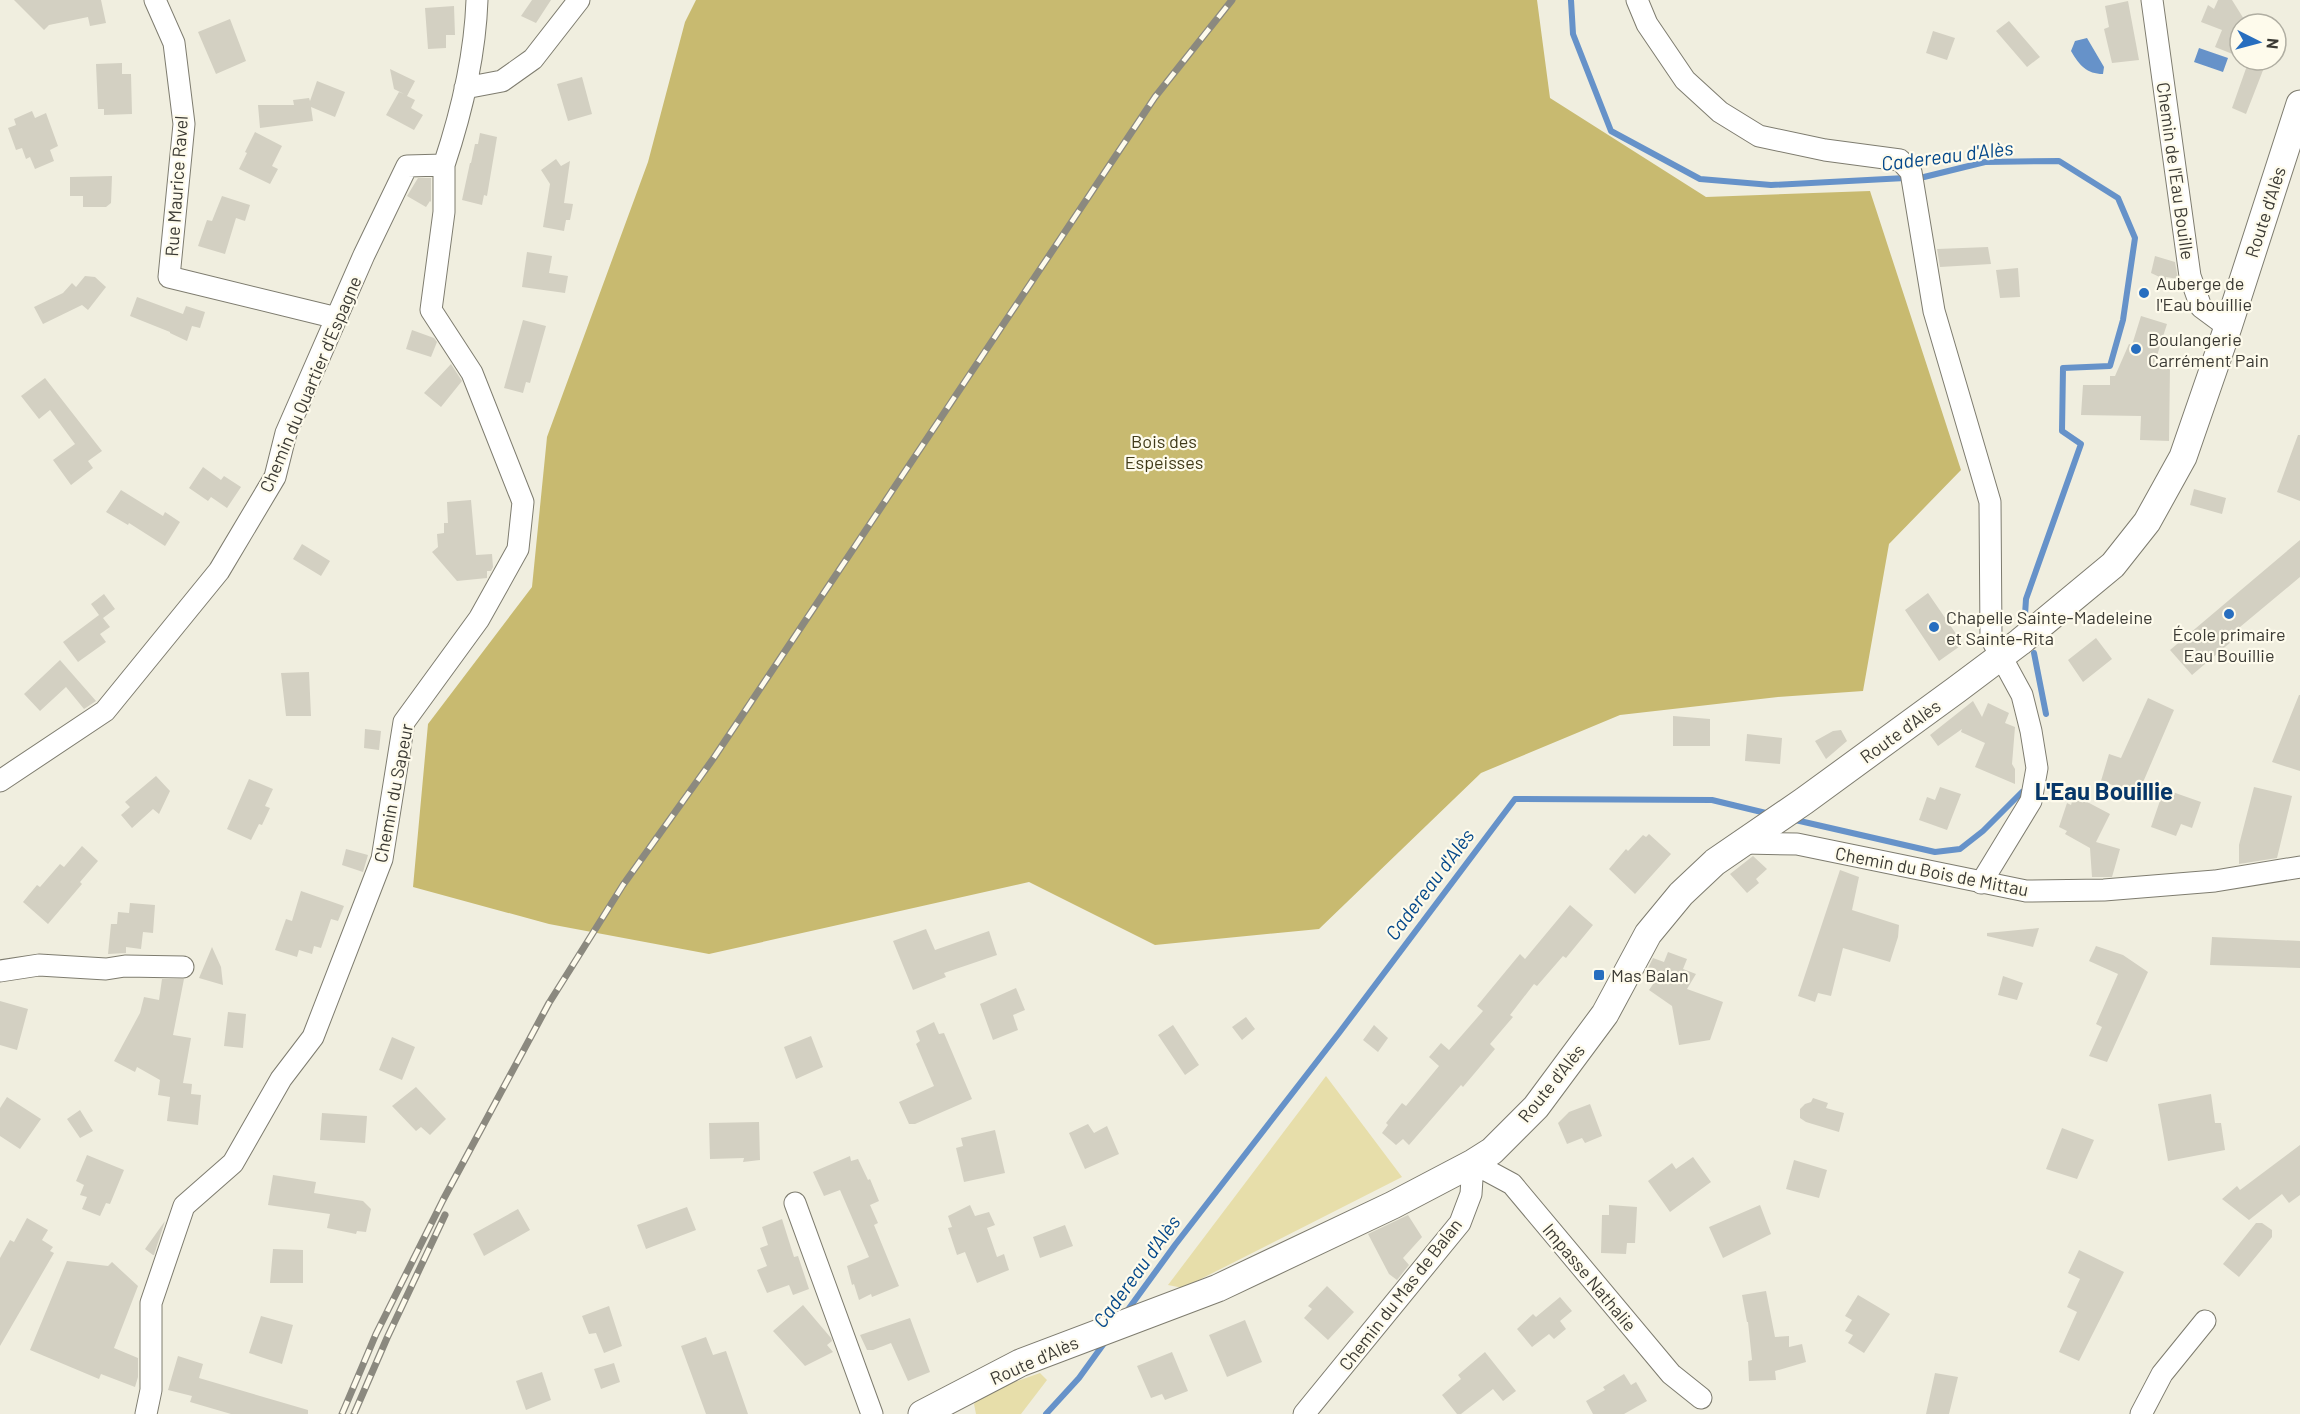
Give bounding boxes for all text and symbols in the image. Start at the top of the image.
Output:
north arrow [2228,12,2288,72]
text: N [2263,37,2283,50]
street label: Chemin de l'Eau Bouille [2153,81,2199,261]
street label: Rue Maurice Ravel [160,115,192,257]
water label: Cadereau d'Alès [1880,135,2014,175]
street label: Route d'Alès [2240,164,2290,260]
place label: Auberge de l'Eau bouillie [2156,272,2252,315]
street label: Chemin du Quartier d'Espagne [254,273,366,495]
marker: Auberge de l'Eau bouillie [2137,286,2151,300]
place label: Boulangerie Carrément Pain [2148,328,2269,371]
marker: Boulangerie Carrément Pain [2129,342,2143,356]
park label: Bois des Espeisses [1125,430,1203,473]
place label: Chapelle Sainte-Madeleine et Sainte-Rita [1946,606,2153,649]
marker: École primaire Eau Bouillie [2222,607,2236,621]
marker: Chapelle Sainte-Madeleine et Sainte-Rita [1927,620,1941,634]
place label: École primaire Eau Bouillie [2172,623,2286,666]
street label: Route d'Alès [1855,694,1945,768]
street label: Chemin du Sapeur [369,721,417,864]
district label: L'Eau Bouillie [2035,776,2173,805]
water label: Cadereau d'Alès [1379,824,1479,944]
street label: Chemin du Bois de Mittau [1834,841,2030,901]
place label: Mas Balan [1611,964,1689,986]
marker: Mas Balan [1592,968,1606,982]
street label: Route d'Alès [1513,1039,1589,1127]
water label: Cadereau d'Alès [1087,1210,1185,1332]
street label: Chemin du Mas de Balan [1334,1214,1466,1374]
street label: Impasse Nathalie [1539,1219,1641,1335]
street label: Route d'Alès [987,1331,1081,1389]

